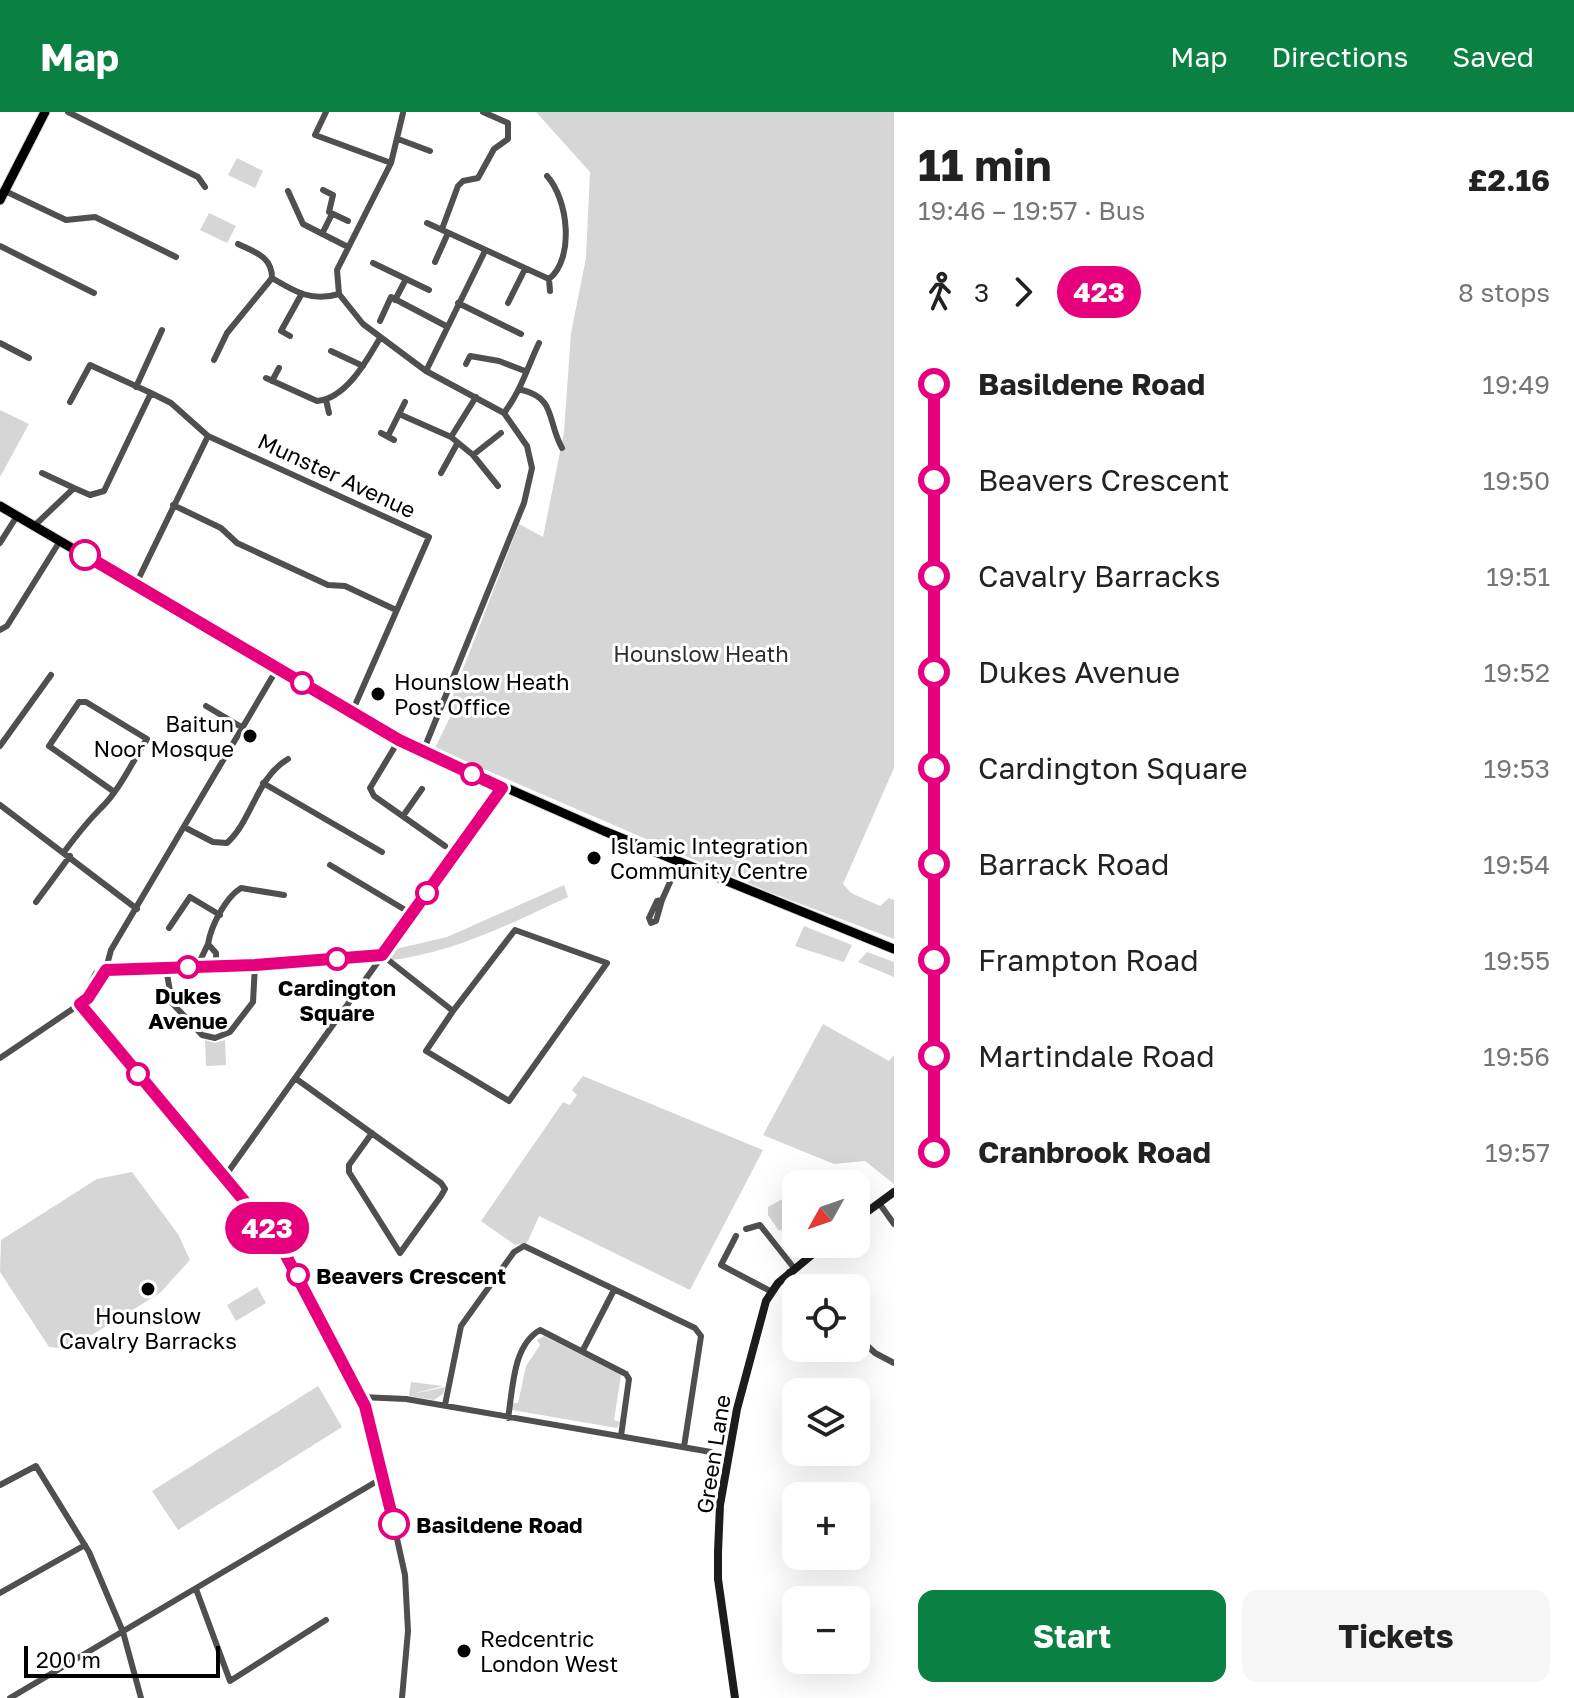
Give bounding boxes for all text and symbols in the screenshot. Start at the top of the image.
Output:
text: Map [40,34,119,79]
text: Map [1170,40,1227,73]
text: Directions [1271,40,1408,73]
text: Saved [1452,40,1534,73]
text: 11 min [918,138,1052,191]
text: £2.16 [1468,162,1550,198]
text: 19:46 – 19:57 · Bus [918,195,1145,226]
icon: walk [918,270,962,314]
icon: forward [1001,270,1045,314]
text: 423 [1073,275,1125,308]
text: 3 [974,277,989,308]
text: 8 stops [1458,277,1550,308]
text: Basildene Road [978,366,1205,402]
text: 19:49 [1482,369,1550,400]
street label: Munster Avenue [254,427,420,523]
text: Beavers Crescent [978,462,1230,498]
text: 19:50 [1483,465,1550,496]
unlabelled marker [70,540,100,570]
text: Cavalry Barracks [978,558,1220,594]
text: 19:51 [1486,561,1550,592]
park label: Hounslow Heath [613,640,789,667]
text: Dukes Avenue [978,654,1180,690]
text: 19:52 [1484,657,1550,688]
place label: Hounslow Heath Post Office [394,668,570,720]
unlabelled marker [291,672,313,694]
marker: Hounslow Heath Post Office [369,685,387,703]
place label: Baitun Noor Mosque [93,710,234,762]
marker: Baitun Noor Mosque [241,727,259,745]
text: Cardington Square [978,750,1248,786]
text: 19:53 [1484,753,1550,784]
unlabelled marker [461,763,483,785]
place label: Islamic Integration Community Centre [610,832,808,884]
text: Barrack Road [978,846,1169,882]
marker: Islamic Integration Community Centre [585,849,603,867]
text: 19:54 [1483,849,1550,880]
unlabelled marker [416,882,438,904]
text: Frampton Road [978,942,1199,978]
text: 19:55 [1484,945,1550,976]
marker: Cardington Square [326,948,348,970]
marker: Dukes Avenue [177,956,199,978]
place label: Cardington Square [278,974,396,1026]
place label: Dukes Avenue [148,982,228,1034]
text: Martindale Road [978,1038,1215,1074]
text: 19:56 [1483,1041,1550,1072]
unlabelled marker [127,1063,149,1085]
text: Cranbrook Road [978,1134,1211,1170]
text: 19:57 [1485,1137,1550,1168]
north arrow [782,1170,870,1258]
map controls [782,1170,870,1674]
line badge: 423 [221,1202,313,1254]
text: 423 [241,1211,293,1244]
place label: Beavers Crescent [316,1262,506,1289]
marker: Beavers Crescent [287,1264,309,1286]
button: locate [782,1274,870,1362]
marker: Hounslow Cavalry Barracks [139,1280,157,1298]
place label: Hounslow Cavalry Barracks [59,1302,237,1354]
button: layers [782,1378,870,1466]
street label: Green Lane [690,1393,736,1515]
button: + [782,1482,870,1570]
marker: Basildene Road [379,1509,409,1539]
place label: Basildene Road [416,1511,583,1538]
button: − [782,1586,870,1674]
button: Start [918,1590,1226,1682]
button: Tickets [1242,1590,1550,1682]
place label: Redcentric London West [480,1625,618,1677]
scale bar [24,1642,220,1678]
marker: Redcentric London West [455,1642,473,1660]
text: 200 m [36,1646,101,1673]

